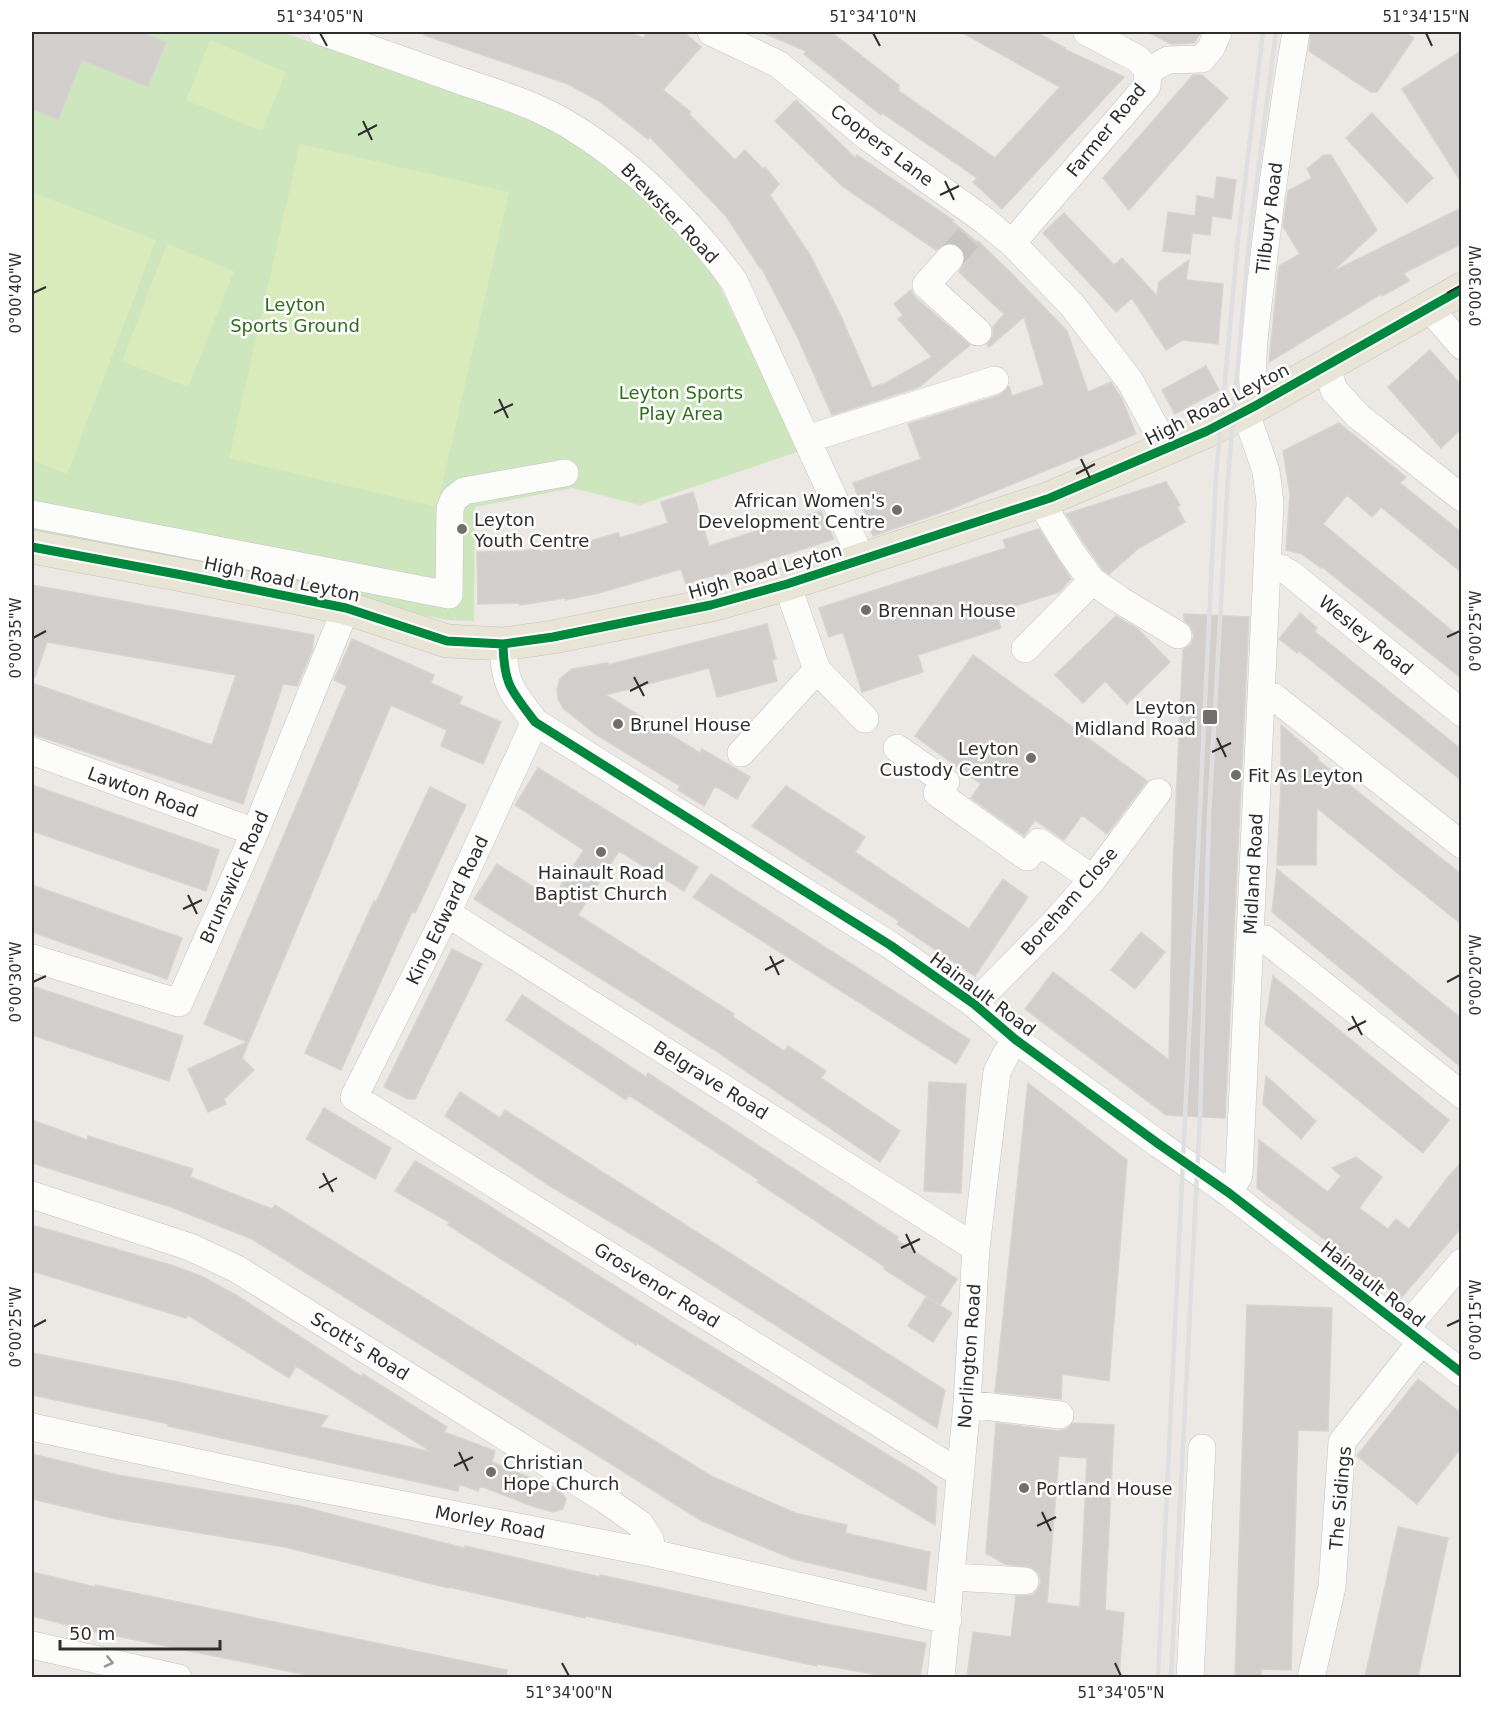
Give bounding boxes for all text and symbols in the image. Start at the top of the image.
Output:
text: 51°34'05"N [276,8,364,26]
text: 51°34'10"N [829,8,917,26]
text: 51°34'15"N [1382,8,1470,26]
street label: Farmer Road [1062,79,1150,181]
street label: Coopers Lane [827,100,937,190]
street label: Brewster Road [617,159,723,267]
street label: Tilbury Road [1252,161,1286,276]
text: 0°00'30"W [1467,245,1485,327]
text: 0°00'40"W [7,252,25,334]
park label: Leyton Sports Ground [230,294,360,336]
street label: High Road Leyton [1141,359,1293,449]
park label: Leyton Sports Play Area [619,382,743,424]
place label: African Women's Development Centre [698,490,885,532]
marker: African Women's Development Centre [890,503,904,517]
place label: Leyton Youth Centre [473,509,589,551]
marker: Leyton Youth Centre [455,522,469,536]
street label: High Road Leyton [686,539,844,603]
street label: High Road Leyton [202,552,362,606]
text: 0°00'25"W [1467,590,1485,672]
street label: Wesley Road [1315,591,1417,679]
text: 0°00'35"W [7,597,25,679]
place label: Brennan House [878,600,1016,621]
marker: Brennan House [859,603,873,617]
place label: Leyton Midland Road [1074,697,1196,739]
marker: Leyton Midland Road [1201,708,1219,726]
place label: Brunel House [630,714,751,735]
marker: Brunel House [611,717,625,731]
place label: Leyton Custody Centre [880,738,1019,780]
marker: Leyton Custody Centre [1024,751,1038,765]
street label: Lawton Road [85,762,201,822]
place label: Fit As Leyton [1248,765,1363,786]
marker: Fit As Leyton [1229,768,1243,782]
street label: Brunswick Road [195,807,273,947]
street label: Midland Road [1239,813,1267,935]
street label: King Edward Road [402,832,492,988]
street label: Boreham Close [1016,843,1122,959]
marker: Hainault Road Baptist Church [594,845,608,859]
place label: Hainault Road Baptist Church [535,862,667,904]
text: 0°00'20"W [1467,934,1485,1016]
text: 0°00'30"W [7,941,25,1023]
street label: Hainault Road [926,948,1040,1040]
street label: Belgrave Road [650,1036,772,1124]
street label: Hainault Road [1317,1237,1429,1331]
street label: Grosvenor Road [590,1238,724,1332]
text: 0°00'15"W [1467,1279,1485,1361]
street label: Norlington Road [953,1283,985,1429]
text: 0°00'25"W [7,1286,25,1368]
street label: Scott's Road [307,1308,413,1384]
street label: The Sidings [1325,1445,1355,1552]
place label: Christian Hope Church [503,1452,619,1494]
marker: Christian Hope Church [484,1465,498,1479]
place label: Portland House [1036,1478,1173,1499]
marker: Portland House [1017,1481,1031,1495]
street label: Morley Road [433,1501,547,1543]
scale bar [60,1613,220,1651]
text: 50 m [69,1623,115,1644]
one-way arrow [104,1655,114,1668]
text: 51°34'00"N [525,1684,613,1702]
text: 51°34'05"N [1077,1684,1165,1702]

